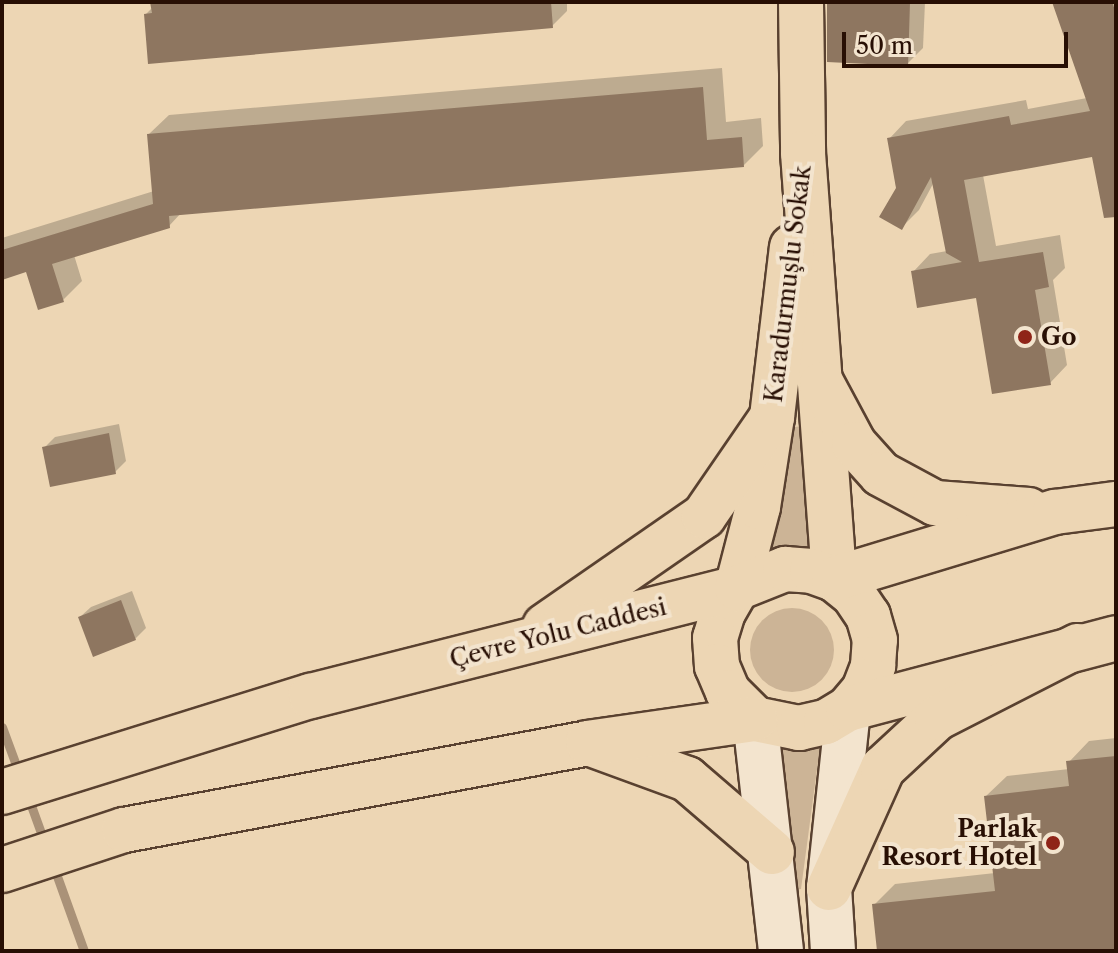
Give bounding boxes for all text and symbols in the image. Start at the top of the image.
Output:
scale bar [846,16,1072,66]
text: 50 m [856,31,913,60]
street label: Karadurmuşlu Sokak [759,164,817,404]
place label: Go [1041,323,1077,351]
marker: Go [1016,328,1034,346]
street label: Çevre Yolu Caddesi [446,592,670,674]
place label: Parlak Resort Hotel [881,815,1037,871]
marker: Parlak Resort Hotel [1044,834,1062,852]

